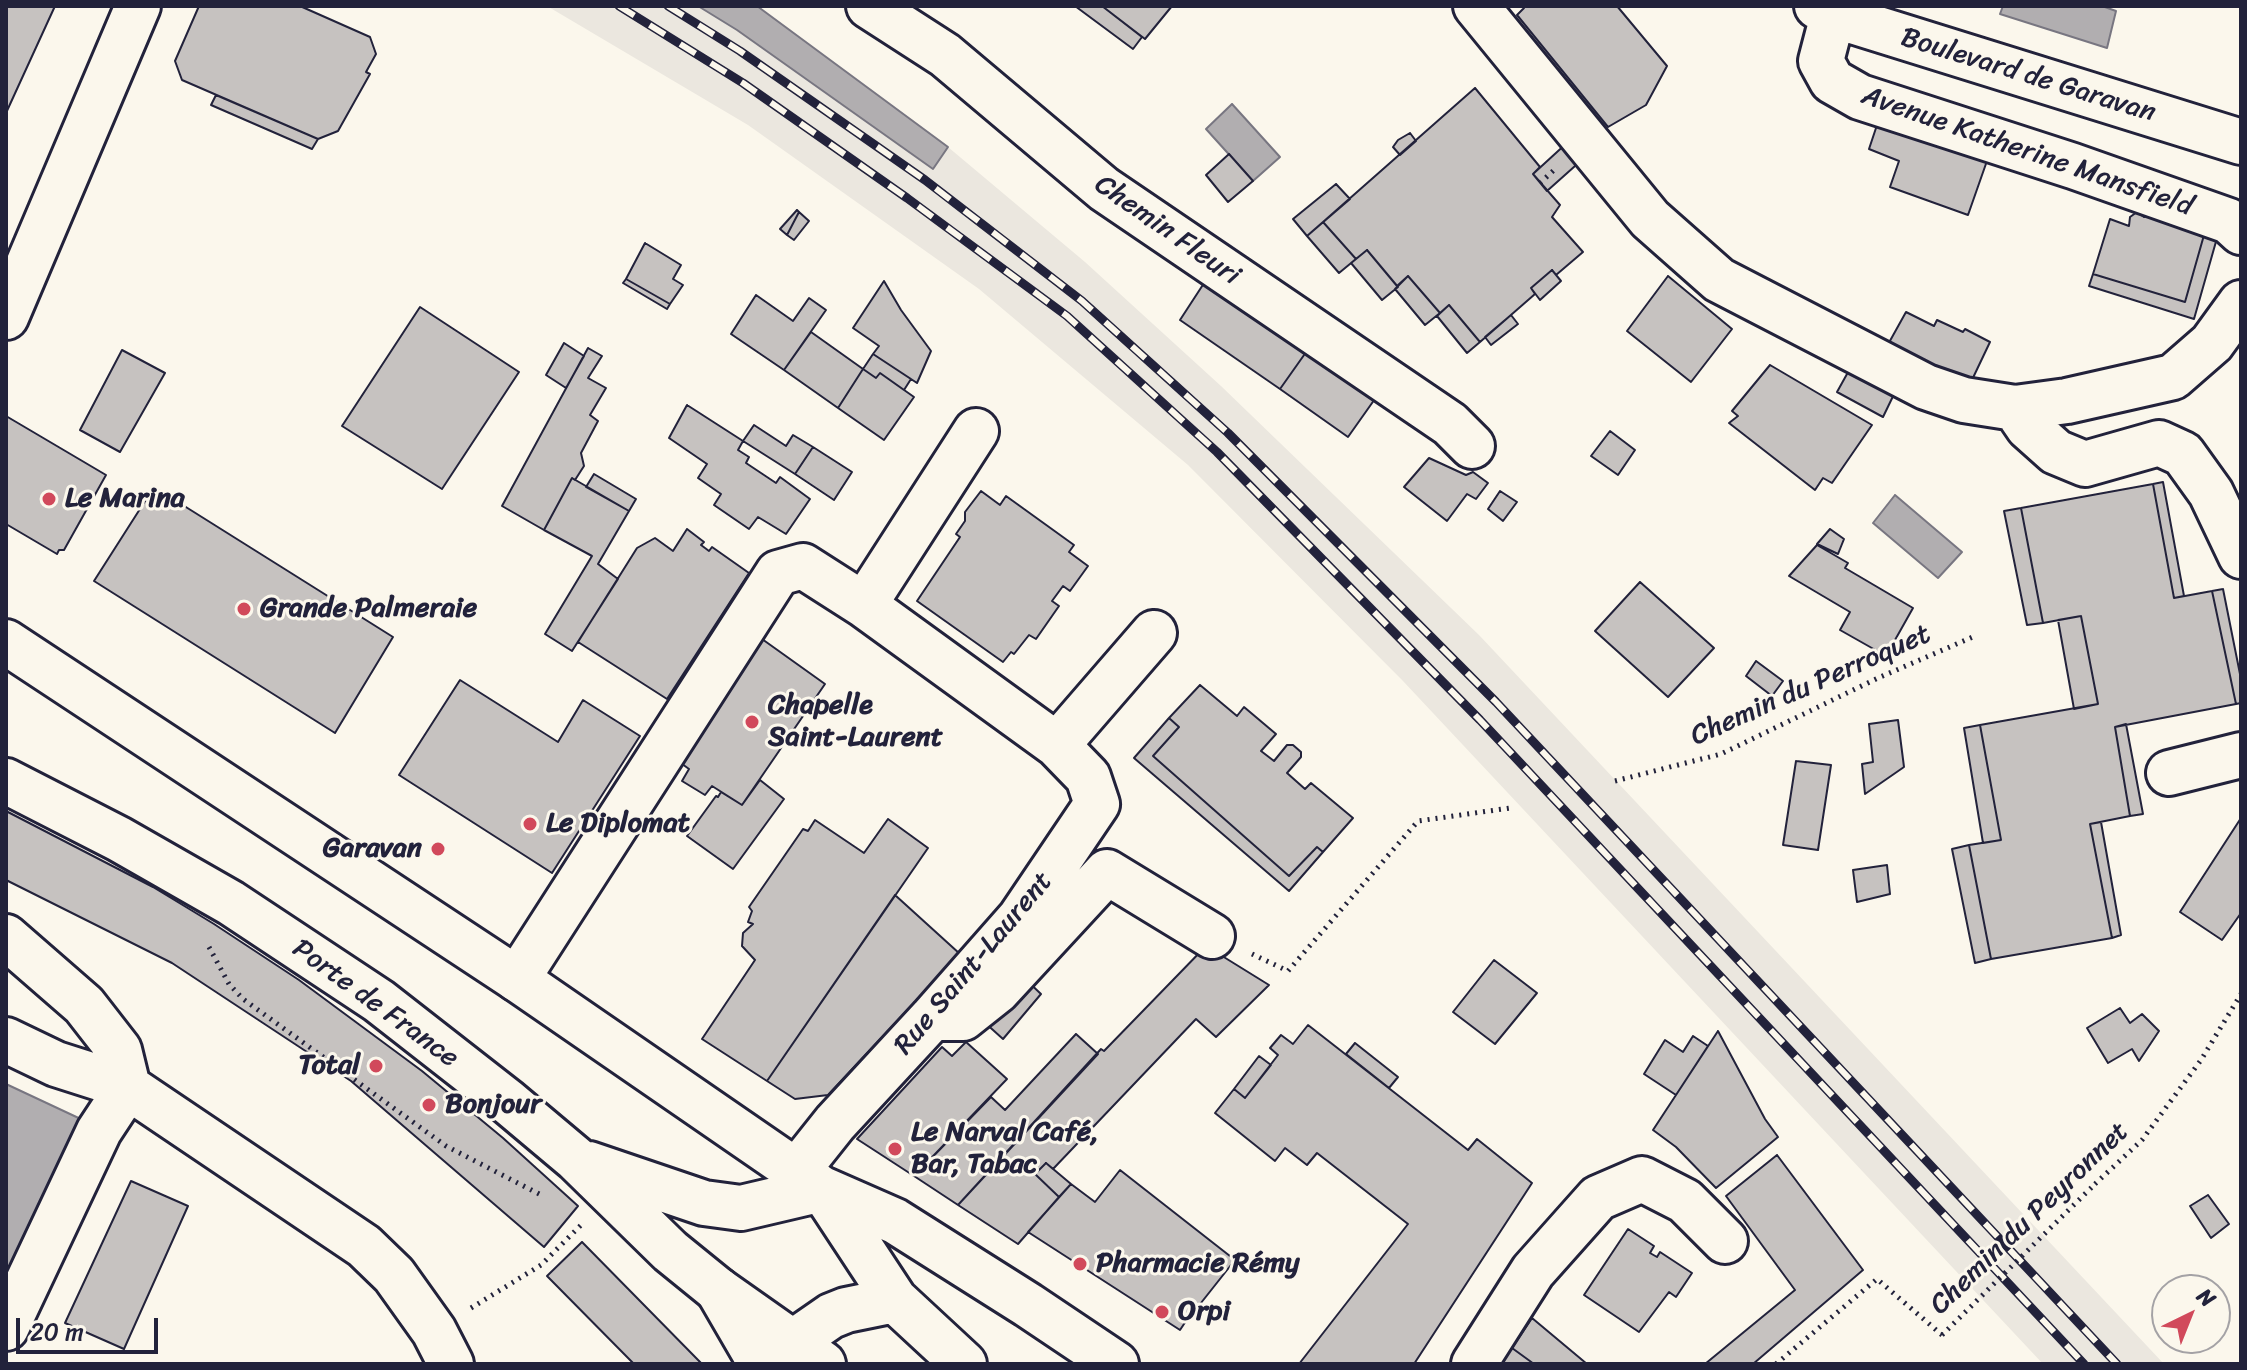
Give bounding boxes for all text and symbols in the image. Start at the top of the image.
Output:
street label: Boulevard de Garavan [1897,21,2159,131]
street label: Avenue Katherine Mansfield [1857,80,2197,224]
street label: Chemin Fleuri [1088,168,1246,294]
place label: Le Marina [65,482,185,516]
marker: Le Marina [40,490,58,508]
place label: Grande Palmeraie [260,592,477,626]
marker: Grande Palmeraie [235,600,253,618]
street label: Chemin du Perroquet [1686,618,1936,754]
place label: Chapelle Saint-Laurent [768,689,943,755]
marker: Chapelle Saint-Laurent [743,713,761,731]
place label: Le Diplomat [546,807,690,841]
marker: Le Diplomat [521,815,539,833]
place label: Garavan [323,832,422,866]
marker: Garavan [429,840,447,858]
street label: Rue Saint-Laurent [888,866,1060,1062]
street label: Porte de France [285,932,465,1076]
place label: Total [298,1049,360,1083]
marker: Total [367,1057,385,1075]
place label: Bonjour [445,1088,542,1122]
marker: Bonjour [420,1096,438,1114]
place label: Le Narval Café, Bar, Tabac [911,1116,1099,1182]
street label: Chemin du Peyronnet [1924,1116,2136,1322]
marker: Le Narval Café, Bar, Tabac [886,1140,904,1158]
place label: Pharmacie Rémy [1096,1247,1300,1281]
marker: Pharmacie Rémy [1071,1255,1089,1273]
north arrow [2151,1274,2231,1354]
text: N [2187,1278,2225,1317]
place label: Orpi [1178,1295,1230,1329]
scale bar [20,1302,162,1352]
marker: Orpi [1153,1303,1171,1321]
text: 20 m [30,1311,84,1353]

